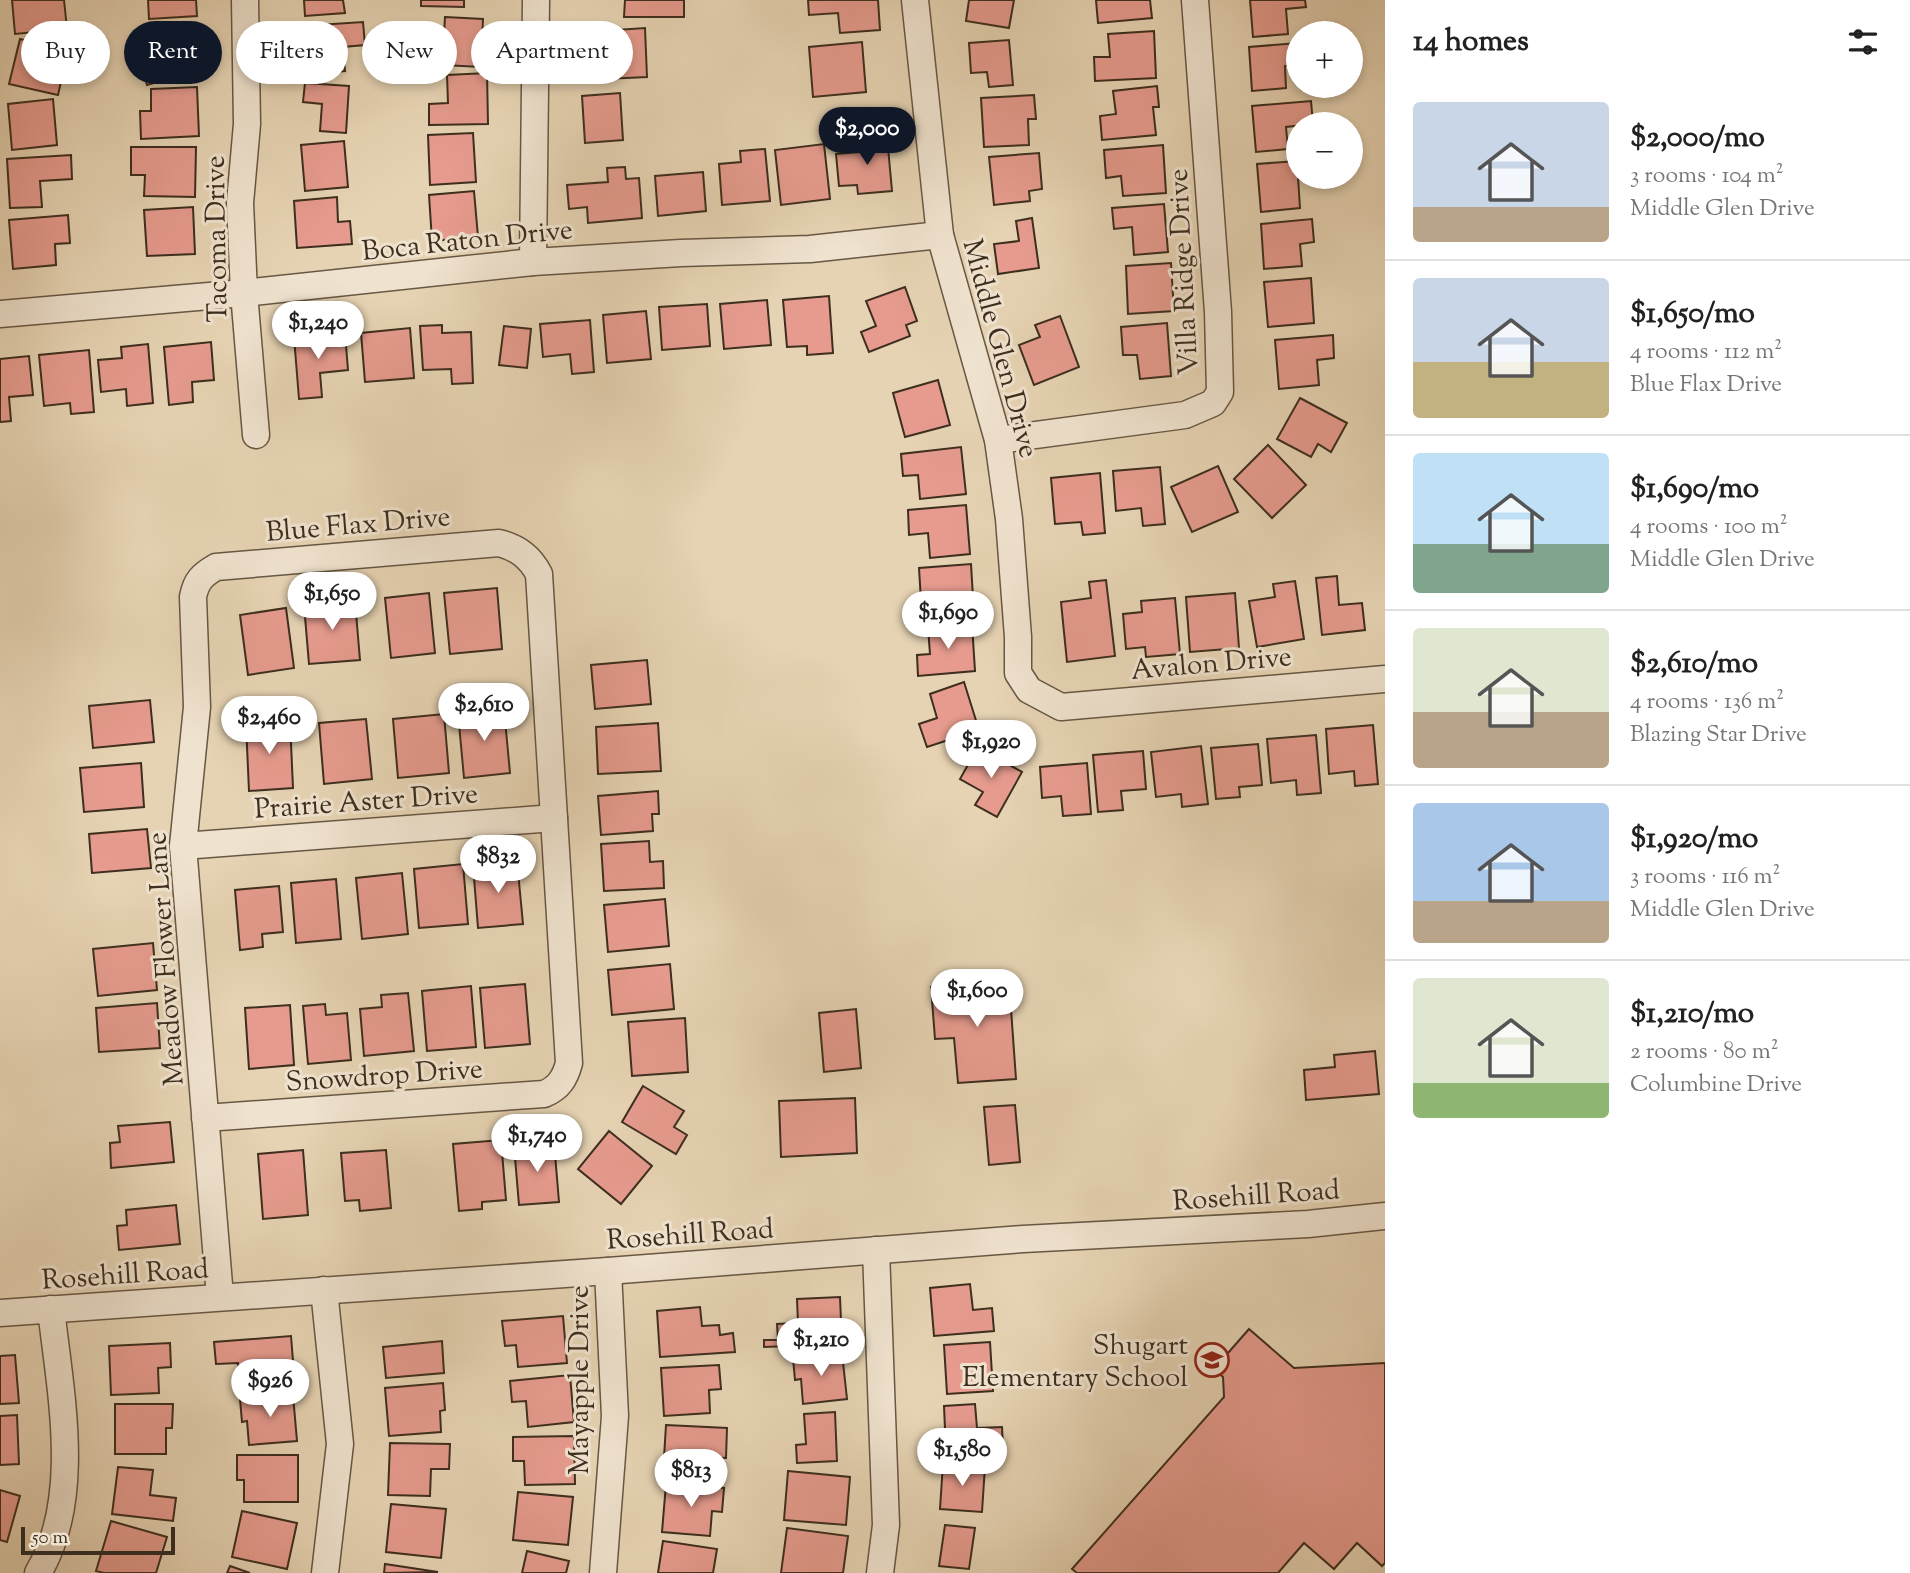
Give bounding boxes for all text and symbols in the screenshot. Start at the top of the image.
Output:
chip: Buy [21,21,110,84]
chip: Rent [124,21,222,84]
chip: Filters [236,21,348,84]
chip: New [362,21,457,84]
chip: Apartment [471,21,633,84]
map controls [1286,21,1363,189]
button: + [1286,21,1363,98]
text: 14 homes [1413,21,1529,64]
icon: filters [1844,23,1882,61]
pin: $2,000 [810,108,924,167]
button: − [1286,112,1363,189]
text: $2,000 [835,113,899,146]
text: $2,000/mo [1630,117,1765,160]
icon: home [1469,130,1553,214]
street label: Tacoma Drive [197,155,239,323]
text: 3 rooms · 104 m² [1630,160,1784,193]
street label: Villa Ridge Drive [1160,168,1210,376]
text: Middle Glen Drive [1630,193,1815,226]
street label: Boca Raton Drive [360,211,575,273]
street label: Middle Glen Drive [951,235,1048,463]
text: $1,650/mo [1630,293,1755,336]
pin: $1,240 [261,302,375,361]
icon: home [1469,306,1553,390]
text: $1,240 [288,307,348,340]
text: 4 rooms · 112 m² [1630,336,1782,369]
text: Blue Flax Drive [1630,369,1782,402]
text: $1,690/mo [1630,468,1759,511]
icon: home [1469,481,1553,565]
street label: Blue Flax Drive [264,498,452,554]
text: 4 rooms · 100 m² [1630,511,1788,544]
text: Middle Glen Drive [1630,544,1815,577]
pin: $1,650 [275,572,389,632]
text: $1,650 [304,578,360,611]
pin: $1,690 [891,592,1005,651]
text: $1,690 [918,597,978,630]
street label: Avalon Drive [1129,638,1293,692]
text: $2,610/mo [1630,643,1758,686]
icon: home [1469,656,1553,740]
pin: $2,610 [427,684,541,743]
text: 4 rooms · 136 m² [1630,686,1784,719]
text: $2,610 [454,689,514,722]
pin: $2,460 [212,696,326,756]
text: $2,460 [237,702,301,735]
text: Blazing Star Drive [1630,719,1807,752]
pin: $1,920 [934,720,1048,780]
text: $1,920 [961,726,1021,759]
street label: Prairie Aster Drive [253,775,479,831]
text: $1,920/mo [1630,818,1758,861]
street label: Meadow Flower Lane [138,831,196,1087]
icon: home [1469,831,1553,915]
pin: $832 [457,836,539,895]
text: $832 [476,841,520,874]
text: 3 rooms · 116 m² [1630,861,1780,894]
text: Middle Glen Drive [1630,894,1815,927]
pin: $1,600 [920,970,1034,1029]
text: $1,600 [946,975,1008,1008]
text: $1,210/mo [1630,993,1754,1036]
icon: home [1469,1006,1553,1090]
text: 2 rooms · 80 m² [1630,1036,1778,1069]
street label: Snowdrop Drive [284,1050,484,1104]
text: Columbine Drive [1630,1069,1802,1102]
pin: $1,740 [480,1114,594,1174]
text: $1,740 [507,1120,567,1153]
street label: Rosehill Road [1171,1171,1341,1223]
street label: Rosehill Road [605,1210,775,1262]
street label: Rosehill Road [40,1250,210,1302]
street label: Mayapple Drive [561,1285,601,1475]
pin: $1,210 [764,1318,878,1378]
text: $1,210 [793,1324,849,1357]
place label: Shugart Elementary School [962,1327,1188,1399]
school or university icon: Shugart Elementary School [1193,1341,1231,1379]
pin: $926 [229,1360,311,1419]
text: $926 [247,1365,293,1398]
pin: $1,580 [905,1428,1019,1488]
text: $1,580 [933,1434,991,1467]
pin: $813 [650,1450,732,1509]
text: $813 [671,1455,711,1488]
scale bar [21,1524,175,1556]
text: 50 m [32,1525,68,1552]

